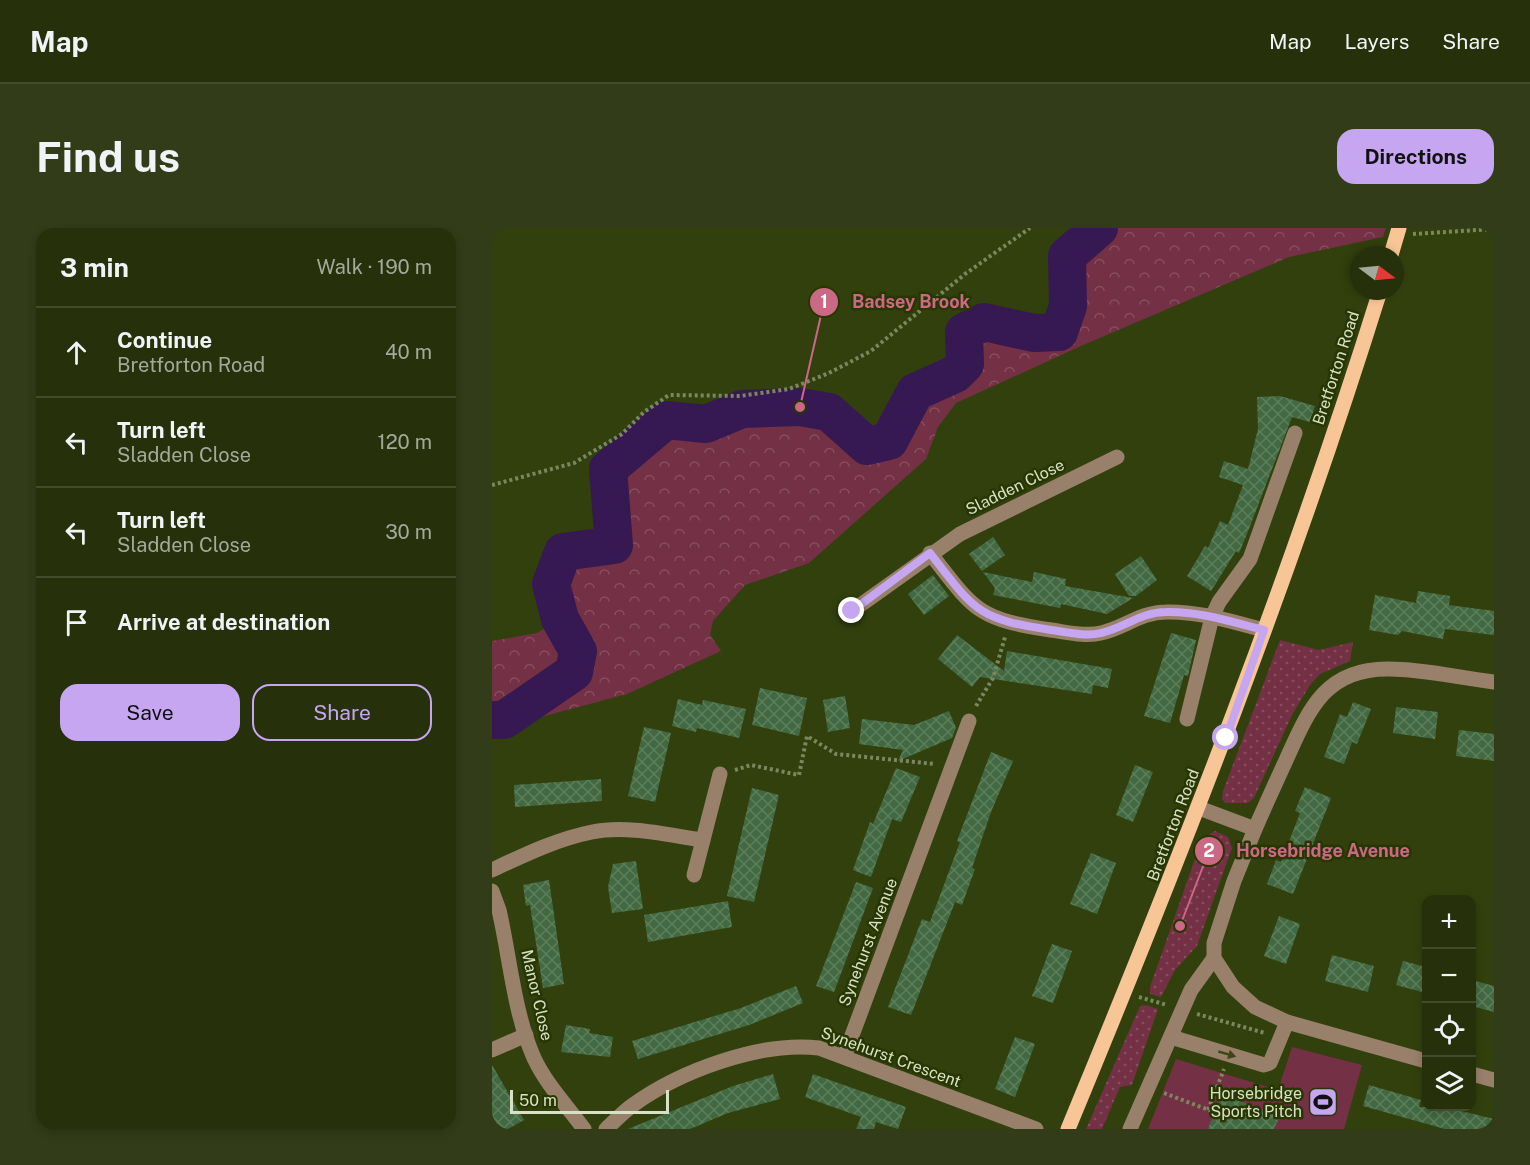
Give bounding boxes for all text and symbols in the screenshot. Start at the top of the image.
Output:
text: Map [30,25,89,58]
text: Map [1269,29,1312,54]
text: Layers [1345,29,1409,54]
text: Share [1442,29,1500,54]
button: Directions [1337,129,1494,184]
text: Find us [36,132,180,181]
north arrow [1350,246,1404,300]
text: 3 min [60,252,129,283]
text: Walk · 190 m [316,255,432,279]
callout: Badsey Brook [809,284,982,320]
text: 1 [820,291,828,312]
text: Badsey Brook [852,291,971,312]
street label: Bretforton Road [1309,309,1363,427]
text: Continue [117,327,212,353]
icon: ahead [60,336,93,369]
text: 40 m [385,340,432,364]
text: Bretforton Road [117,353,265,377]
text: Turn left [117,417,206,443]
icon: left [60,426,93,459]
text: 120 m [378,430,432,454]
text: Sladden Close [117,443,251,467]
street label: Sladden Close [963,455,1067,519]
text: Turn left [117,507,206,533]
icon: left [60,516,93,549]
text: 30 m [385,520,432,544]
text: Sladden Close [117,533,251,557]
route end [838,597,864,623]
icon: arrive [60,606,93,639]
text: Arrive at destination [117,609,330,635]
button: Save [60,684,240,741]
button: Share [252,684,432,741]
route start [1212,724,1238,750]
street label: Bretforton Road [1143,766,1203,884]
callout: Horsebridge Avenue [1194,833,1422,869]
text: 2 [1203,840,1215,861]
text: Horsebridge Avenue [1236,840,1410,861]
street label: Synehurst Avenue [835,875,901,1009]
map controls [1422,895,1476,1111]
button: + [1422,895,1476,949]
street label: Manor Close [517,948,557,1042]
button: − [1422,949,1476,1003]
button: locate [1422,1003,1476,1057]
street label: Synehurst Crescent [818,1023,964,1091]
one-way arrow [1218,1049,1236,1059]
button: layers [1422,1057,1476,1111]
place label: Horsebridge Sports Pitch [1209,1084,1302,1121]
sports icon: Horsebridge Sports Pitch [1307,1086,1339,1118]
scale bar [510,1087,669,1114]
text: 50 m [519,1091,557,1110]

